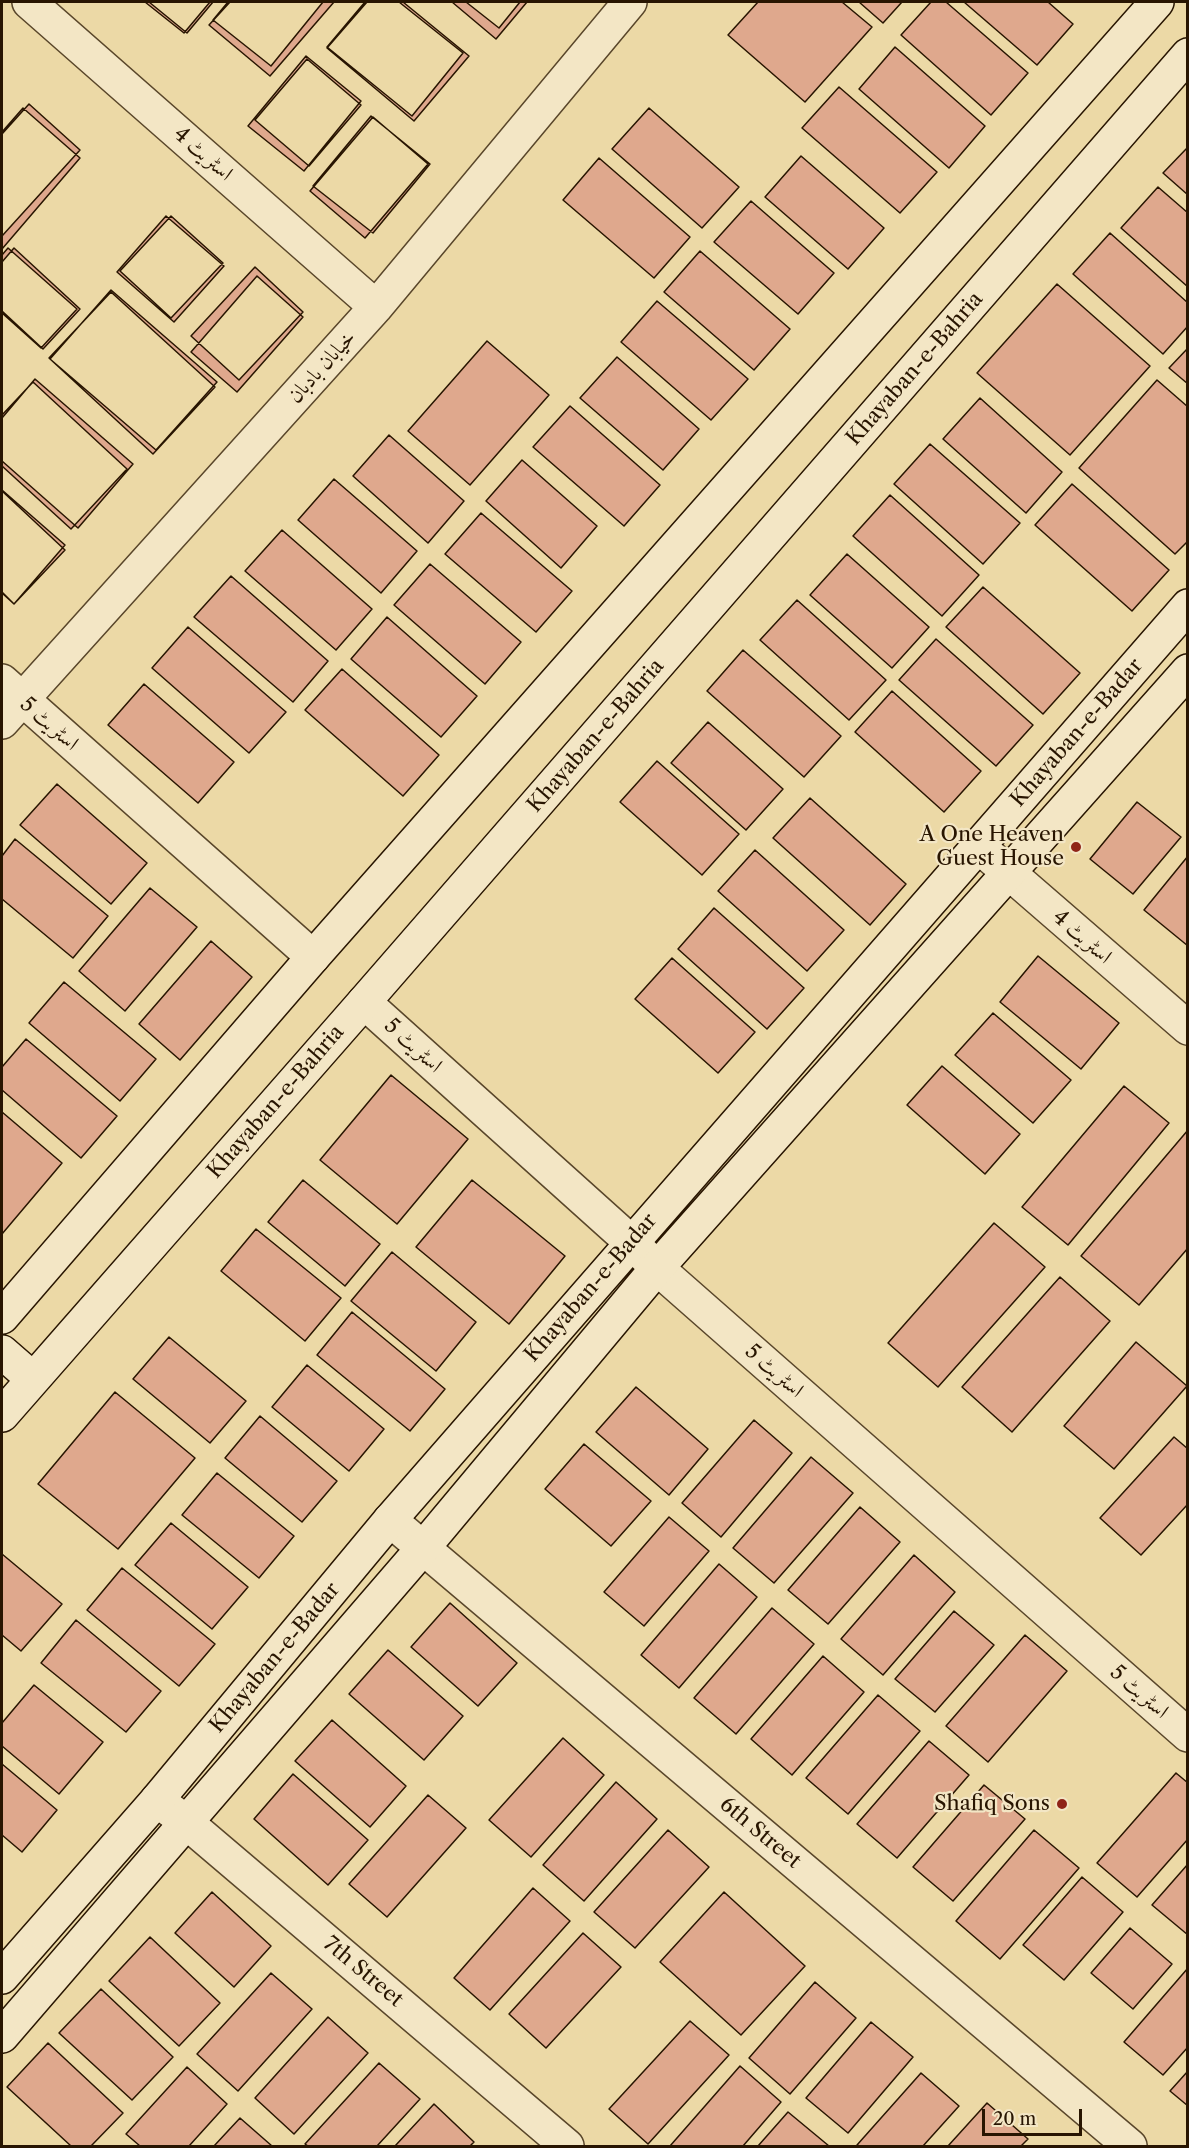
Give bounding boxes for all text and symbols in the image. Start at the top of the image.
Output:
street label: اسٹریٹ 4 [168,122,238,186]
street label: Khayaban-e-Bahria [841,287,989,451]
street label: خیابان بادبان [283,325,361,409]
street label: Khayaban-e-Bahria [522,654,670,818]
street label: Khayaban-e-Badar [1006,654,1148,812]
street label: اسٹریٹ 5 [15,692,83,756]
place label: A One Heaven Guest House [919,822,1064,872]
marker: A One Heaven Guest House [1069,840,1083,854]
street label: اسٹریٹ 4 [1047,905,1117,969]
street label: اسٹریٹ 5 [379,1013,447,1079]
street label: Khayaban-e-Bahria [202,1020,350,1184]
street label: Khayaban-e-Badar [520,1209,662,1367]
street label: اسٹریٹ 5 [740,1339,808,1403]
street label: Khayaban-e-Badar [205,1578,345,1738]
street label: اسٹریٹ 5 [1105,1660,1173,1724]
place label: Shafiq Sons [934,1791,1050,1817]
street label: 6th Street [714,1792,806,1874]
marker: Shafiq Sons [1055,1797,1069,1811]
street label: 7th Street [318,1931,408,2013]
scale bar [985,2097,1086,2135]
text: 20 m [993,2108,1036,2130]

